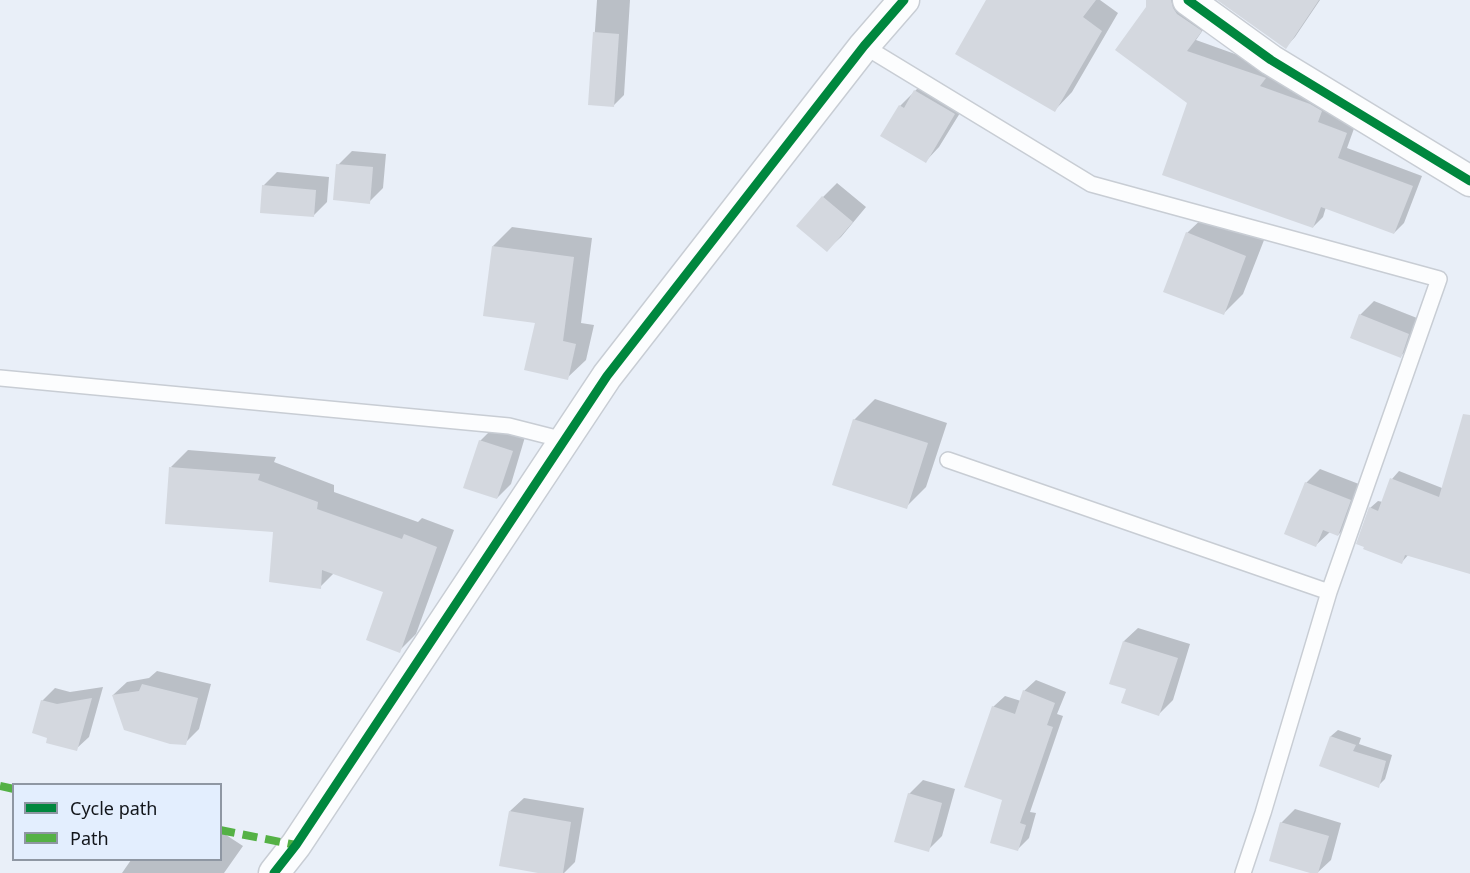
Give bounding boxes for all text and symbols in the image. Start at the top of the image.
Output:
legend [12,783,222,861]
text: Cycle path [70,796,157,820]
text: Path [70,826,109,850]

